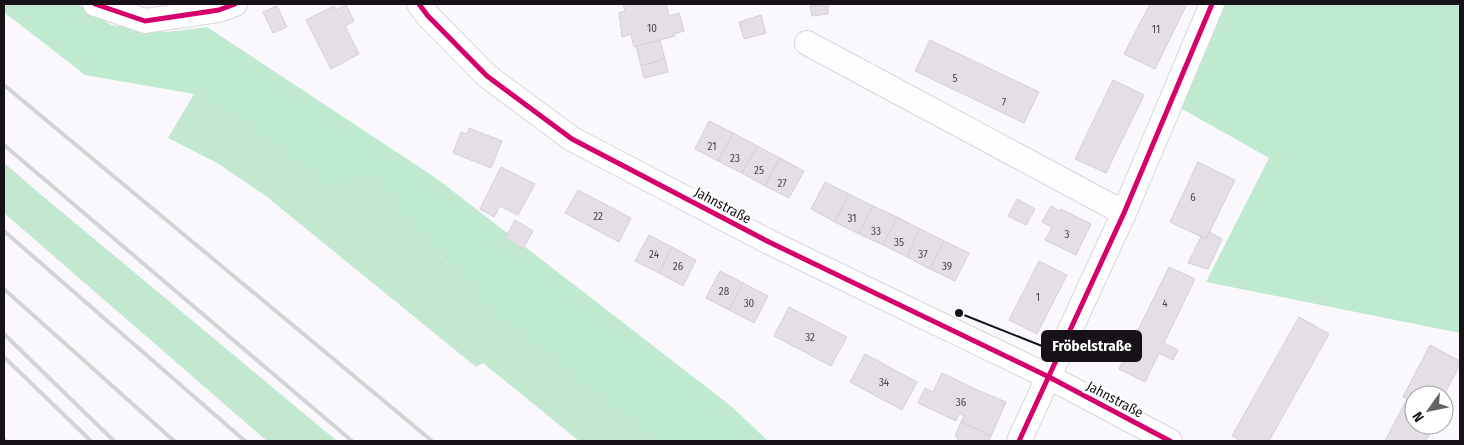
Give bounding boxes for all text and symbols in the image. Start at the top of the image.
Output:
house number: 10 [647,22,657,35]
house number: 11 [1152,23,1160,36]
house number: 5 [952,72,958,85]
house number: 7 [1002,96,1007,109]
house number: 21 [708,140,716,153]
house number: 23 [730,152,740,165]
house number: 25 [754,164,764,177]
house number: 27 [777,177,787,190]
street label: Jahnstraße [692,183,754,227]
house number: 6 [1190,191,1196,204]
house number: 22 [593,210,603,223]
house number: 31 [848,212,857,225]
house number: 33 [871,225,881,238]
house number: 3 [1065,228,1070,241]
house number: 35 [894,236,904,249]
house number: 24 [649,248,660,261]
house number: 37 [918,248,928,261]
house number: 26 [673,260,684,273]
house number: 39 [942,260,952,273]
house number: 28 [719,285,730,298]
house number: 1 [1036,291,1040,304]
house number: 30 [744,297,755,310]
house number: 4 [1162,297,1168,310]
house number: 32 [805,331,815,344]
callout: Fröbelstraße [1042,331,1141,361]
text: Fröbelstraße [1052,337,1132,355]
house number: 34 [879,376,890,389]
street label: Jahnstraße [1084,377,1146,421]
north arrow [1404,385,1454,435]
house number: 36 [956,396,967,409]
text: N [1409,409,1428,425]

